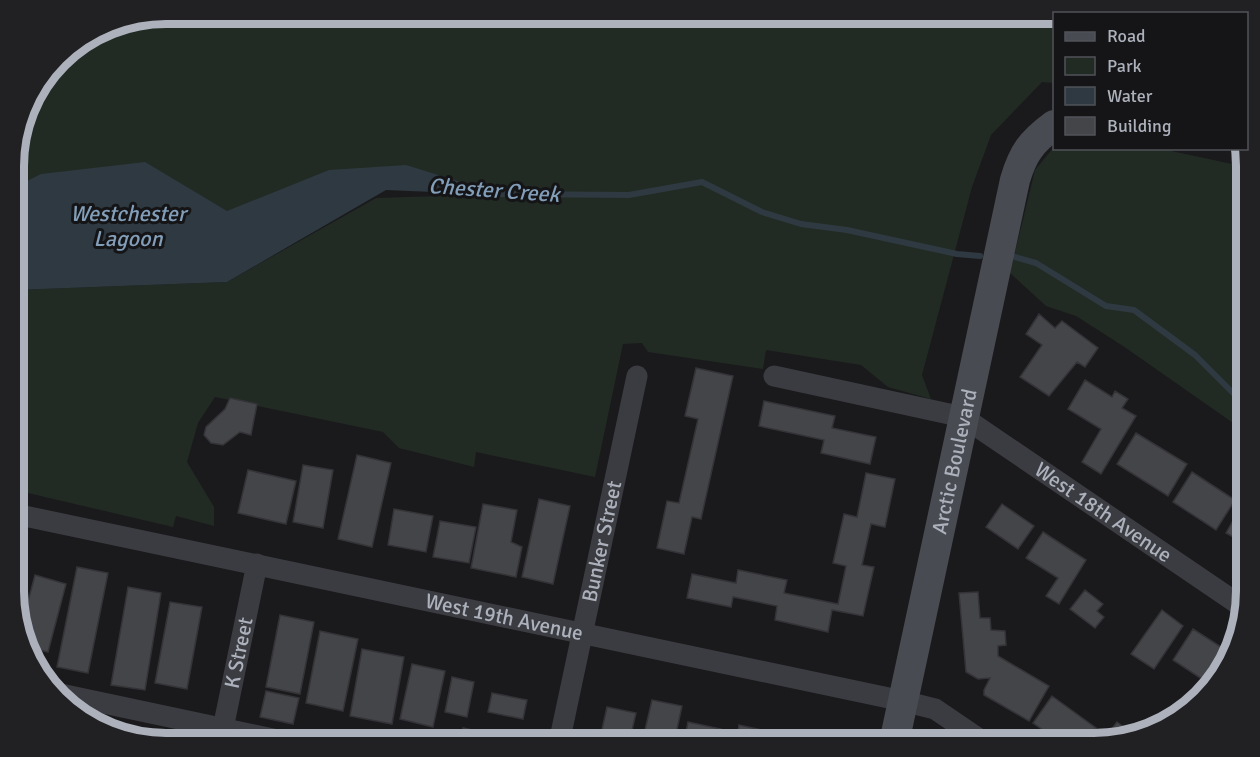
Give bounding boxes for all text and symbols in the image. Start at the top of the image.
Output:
legend [1053,12,1248,150]
text: Road [1107,25,1146,47]
text: Park [1107,55,1142,77]
text: Water [1107,85,1153,107]
text: Building [1107,115,1171,137]
water label: Chester Creek [428,172,562,208]
water label: Westchester Lagoon [70,200,189,252]
street label: Arctic Boulevard [926,386,983,537]
street label: West 18th Avenue [1030,456,1177,568]
street label: Bunker Street [576,478,627,605]
street label: West 19th Avenue [423,588,586,646]
street label: K Street [219,615,259,691]

